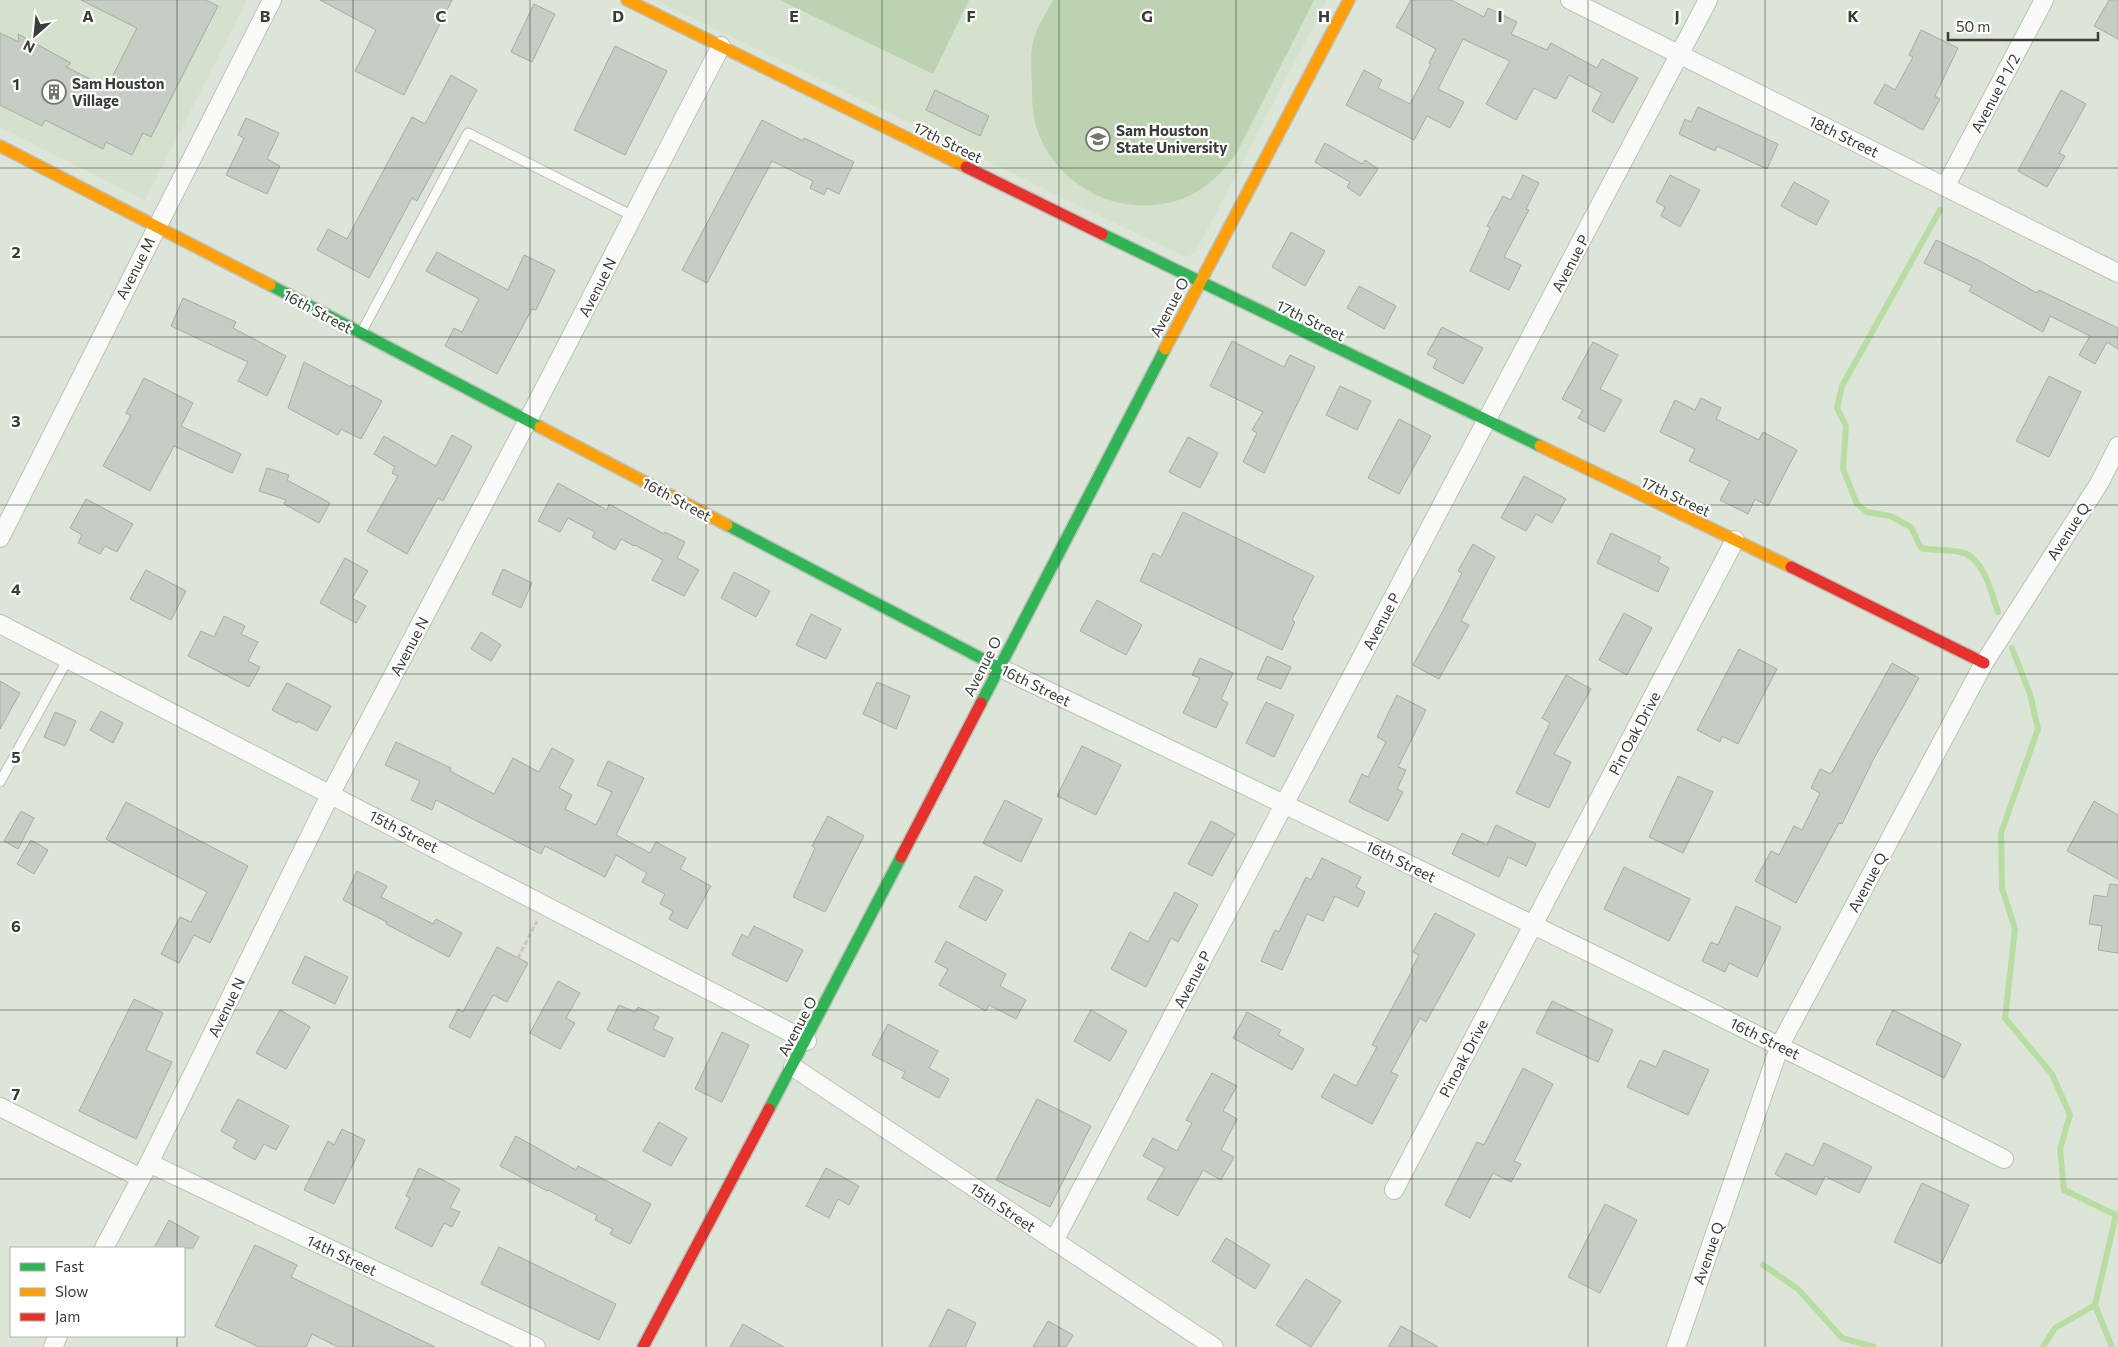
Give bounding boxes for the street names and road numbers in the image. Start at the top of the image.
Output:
street label: Avenue P 1/2 [1967,51,2023,135]
street label: 18th Street [1806,111,1882,161]
street label: 17th Street [911,118,985,166]
street label: Avenue P [1547,231,1593,295]
street label: Avenue M [112,234,158,302]
street label: Avenue N [574,254,620,320]
street label: Avenue O [1146,274,1192,340]
street label: 16th Street [280,285,356,337]
street label: 17th Street [1274,296,1348,344]
street label: 17th Street [1639,472,1713,520]
street label: 16th Street [639,473,715,525]
street label: Avenue Q [2043,499,2093,563]
street label: Avenue P [1358,589,1404,653]
street label: Avenue N [386,613,432,679]
street label: Avenue O [959,633,1005,699]
street label: 16th Street [998,660,1074,710]
street label: Pin Oak Drive [1604,688,1664,778]
street label: 15th Street [366,806,442,856]
street label: 16th Street [1363,836,1439,886]
street label: Avenue Q [1844,849,1890,915]
street label: Avenue P [1169,947,1215,1011]
street label: Avenue N [204,974,248,1040]
street label: Avenue O [774,993,820,1059]
street label: 16th Street [1727,1013,1803,1063]
street label: Pinoak Drive [1435,1016,1491,1100]
street label: 15th Street [967,1179,1039,1235]
street label: Avenue Q [1689,1219,1727,1287]
street label: 14th Street [304,1231,380,1279]

